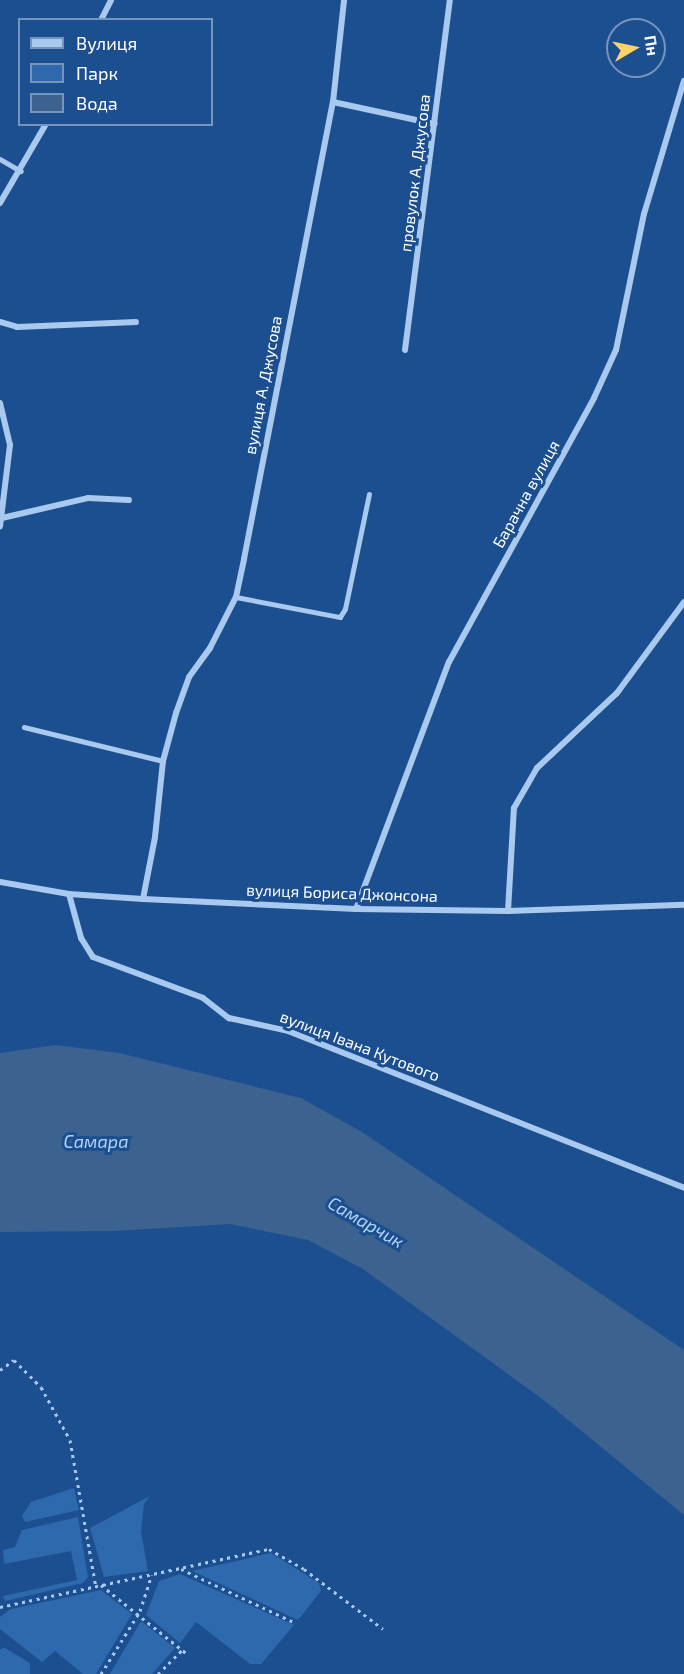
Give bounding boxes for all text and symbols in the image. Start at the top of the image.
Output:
legend [18,18,213,126]
north arrow [606,18,666,78]
text: Вулиця [76,32,137,54]
text: Пн [641,34,663,57]
text: Парк [76,62,118,84]
text: Вода [76,92,118,114]
street label: провулок А. Джусова [396,93,434,253]
street label: вулиця А. Джусова [240,314,286,456]
street label: Барачна вулиця [488,437,564,551]
street label: вулиця Бориса Джонсона [246,880,438,906]
street label: вулиця Івана Кутового [277,1007,443,1085]
water label: Самара [63,1130,129,1152]
water label: Самарчик [324,1192,408,1252]

